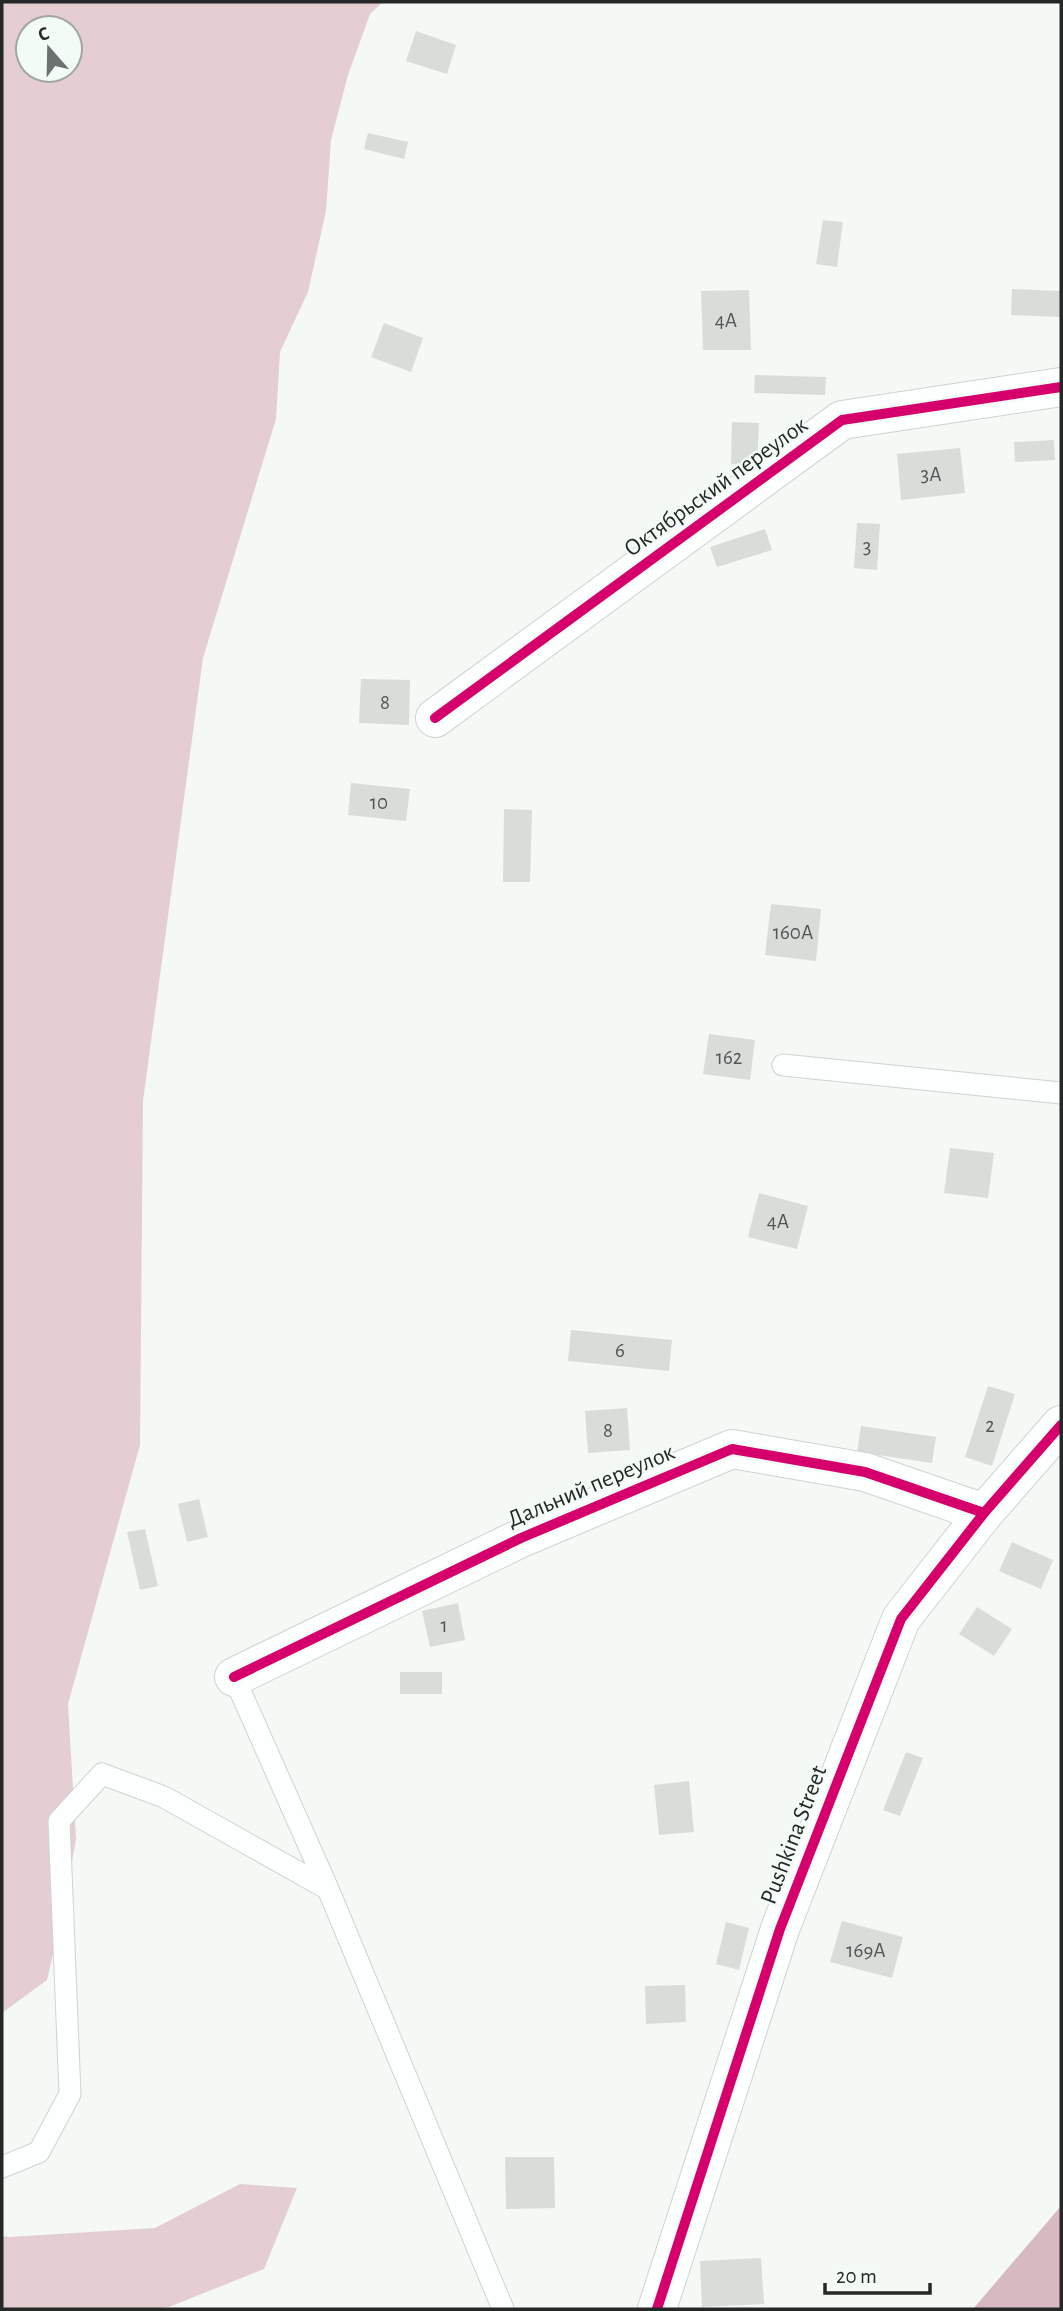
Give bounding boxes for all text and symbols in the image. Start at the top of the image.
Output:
north arrow [14,14,84,84]
text: С [36,24,52,45]
house number: 4А [715,310,737,331]
street label: Октябрьский переулок [620,413,812,561]
house number: 3А [921,464,942,485]
house number: 3 [863,536,871,557]
house number: 8 [380,692,390,713]
house number: 10 [370,792,388,813]
house number: 160А [773,922,813,943]
house number: 162 [716,1047,742,1068]
house number: 4А [767,1211,789,1232]
house number: 6 [615,1340,625,1361]
house number: 2 [985,1415,995,1436]
house number: 8 [603,1420,613,1441]
street label: Дальний переулок [504,1440,678,1532]
house number: 1 [440,1615,448,1636]
street label: Pushkina Street [757,1762,832,1908]
house number: 169А [846,1940,886,1961]
scale bar [825,2252,930,2296]
text: 20 m [836,2266,877,2287]

